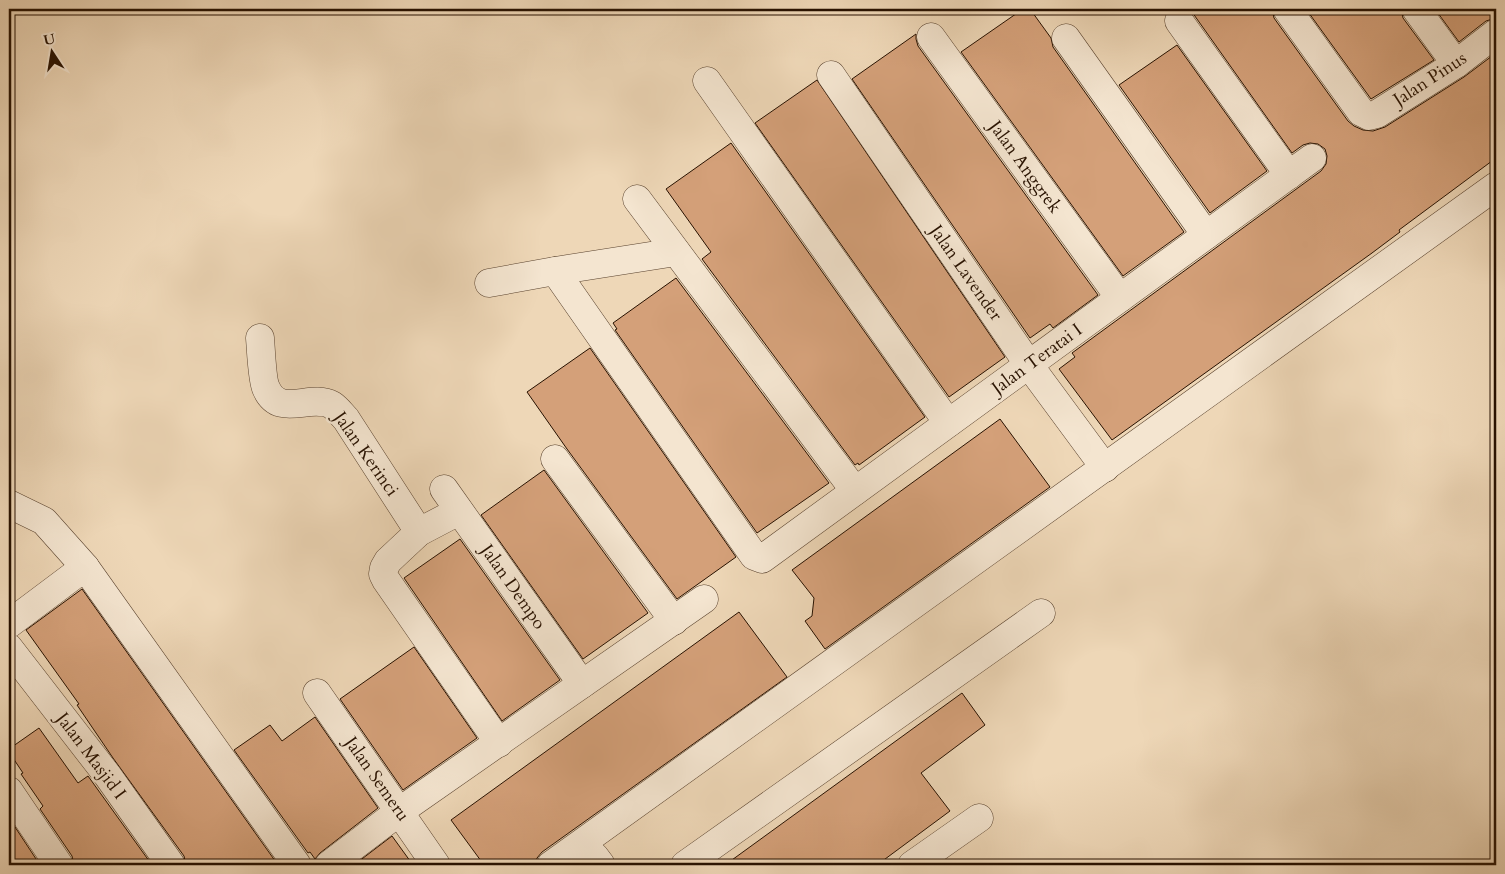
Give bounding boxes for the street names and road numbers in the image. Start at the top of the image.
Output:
street label: Jalan Pinus [1386,46,1472,114]
street label: Jalan Anggrek [981,113,1067,219]
street label: Jalan Lavender [922,218,1009,326]
street label: Jalan Teratai I [984,318,1087,402]
street label: Jalan Kerinci [326,404,404,501]
street label: Jalan Dempo [473,537,552,635]
street label: Jalan Masjid I [48,705,132,805]
street label: Jalan Semeru [337,729,416,827]

